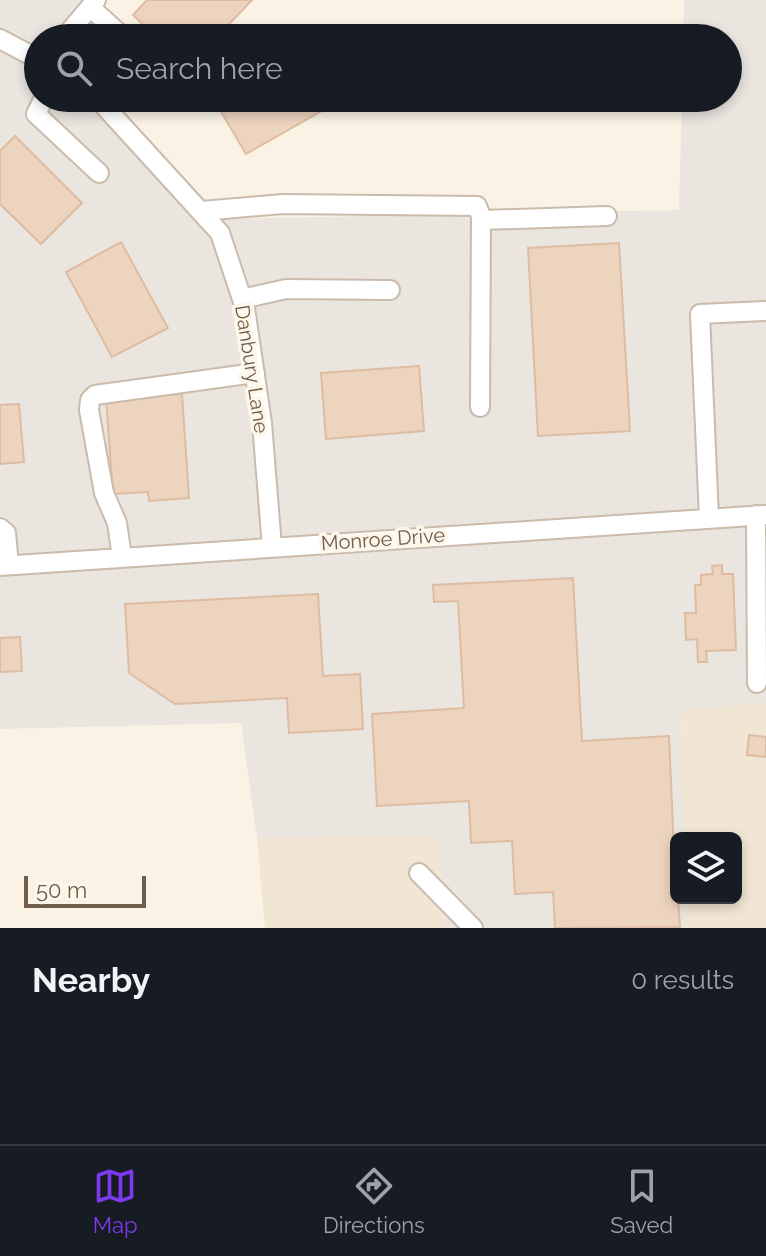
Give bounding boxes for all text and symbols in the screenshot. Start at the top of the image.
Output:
search box [24,24,742,112]
icon: search [52,46,96,90]
text: Search here [116,51,283,86]
street label: Danbury Lane [230,303,274,435]
street label: Monroe Drive [320,523,446,555]
map controls [670,832,742,904]
button: layers [670,832,742,904]
scale bar [24,872,146,908]
text: 50 m [36,877,87,903]
text: Nearby [32,960,150,1000]
text: 0 results [631,965,734,995]
tab: Map [93,1164,138,1238]
tab: Directions [323,1164,425,1238]
tab: Saved [610,1164,673,1238]

